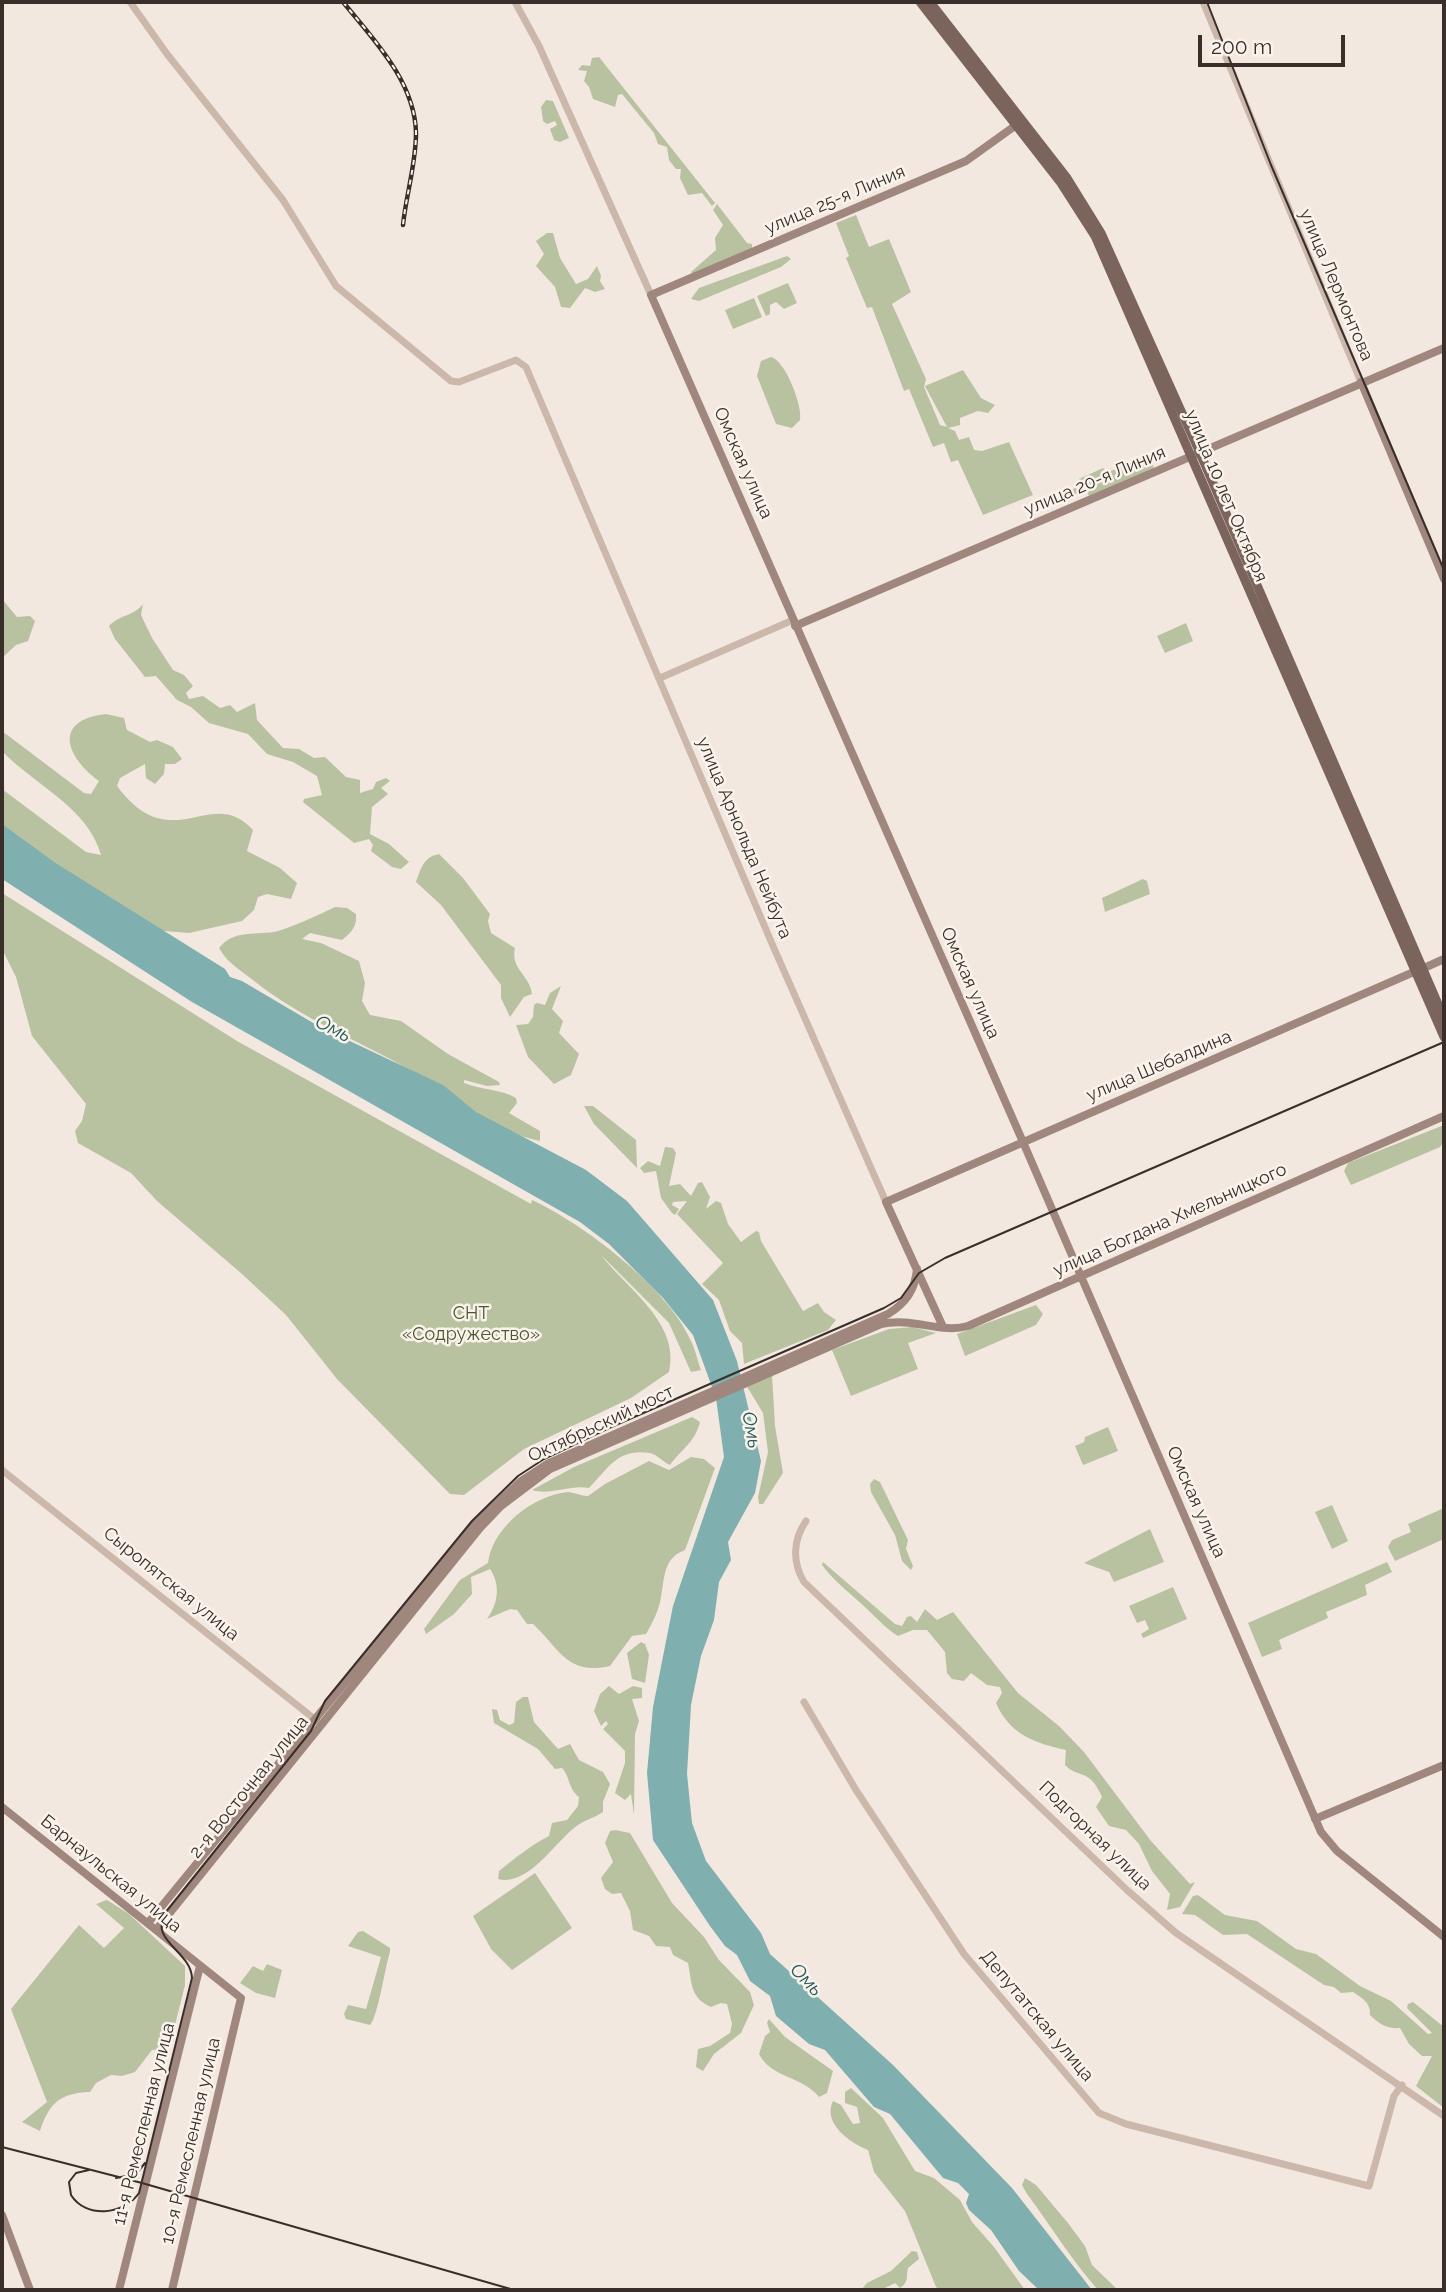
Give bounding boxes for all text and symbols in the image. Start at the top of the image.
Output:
scale bar [1201,21,1348,65]
text: 200 m [1211,34,1272,59]
street label: улица 25-я Линия [762,161,908,239]
street label: улица Лермонтова [1294,206,1378,364]
street label: Омская улица [709,404,777,522]
street label: улица 10 лет Октября [1180,407,1272,585]
street label: улица 20-я Линия [1021,441,1169,521]
street label: улица Арнольда Нейбута [692,734,796,942]
street label: Омская улица [936,924,1004,1042]
water label: Омь [311,1010,355,1048]
street label: улица Шебалдина [1083,1026,1235,1106]
street label: улица Богдана Хмельницкого [1050,1159,1290,1281]
park label: СНТ «Содружество» [402,1303,540,1346]
street label: Октябрьский мост [525,1381,677,1467]
water label: Омь [737,1410,765,1450]
street label: Омская улица [1162,1443,1230,1561]
street label: Сыропятская улица [99,1523,243,1645]
street label: 2-я Восточная улица [185,1711,313,1863]
street label: Подгорная улица [1034,1777,1156,1895]
street label: Барнаульская улица [36,1810,186,1938]
street label: Депутатская улица [976,1946,1098,2086]
water label: Омь [785,1959,827,2001]
street label: 11-я Ремесленная улица [108,2020,180,2228]
street label: 10-я Ремесленная улица [157,2036,225,2246]

